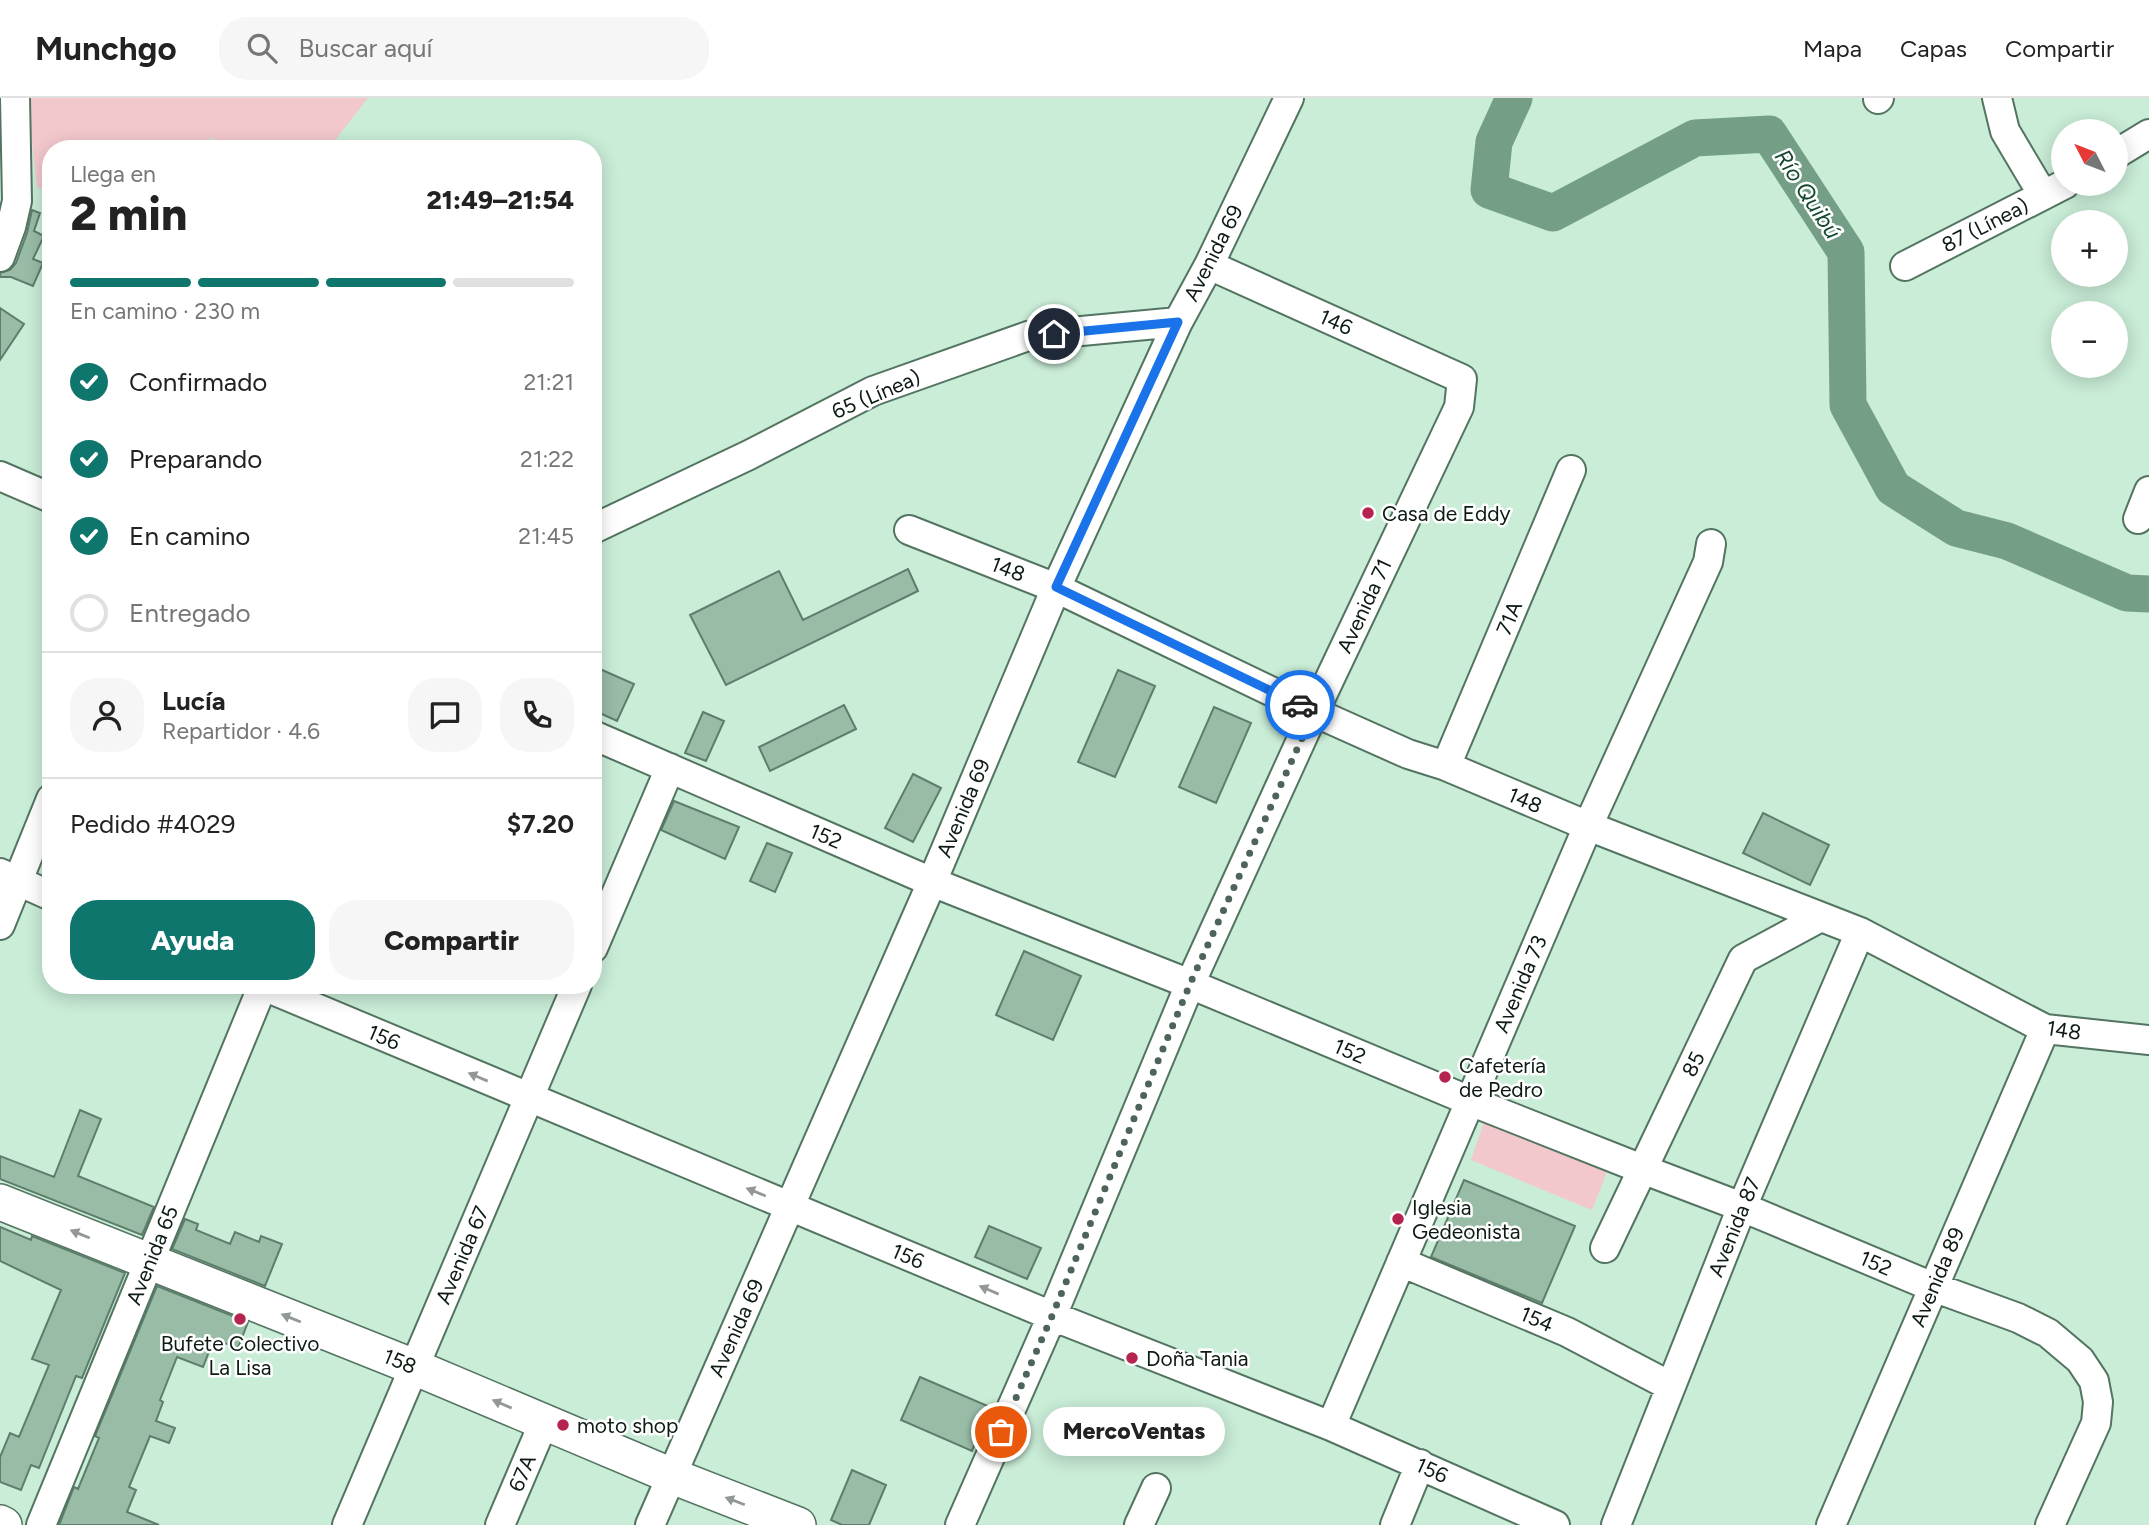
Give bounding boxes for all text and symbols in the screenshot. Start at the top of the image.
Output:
search box [219,17,709,80]
text: Munchgo [35,29,177,68]
icon: search [243,29,281,67]
text: Buscar aquí [299,32,432,64]
text: Mapa [1803,34,1862,63]
text: Capas [1900,34,1967,63]
text: Compartir [2005,34,2114,63]
north arrow [2051,119,2128,196]
map controls [2051,119,2128,378]
water label: Río Quibú [1769,144,1847,244]
text: Llega en [70,160,156,188]
text: 21:49–21:54 [426,184,574,216]
text: 2 min [70,186,187,242]
street label: 87 (Línea) [1938,193,2032,257]
street label: Avenida 69 [1178,201,1248,305]
button: + [2051,210,2128,287]
text: En camino · 230 m [70,297,260,325]
button: − [2051,301,2128,378]
pin [1024,304,1084,364]
street label: 146 [1316,304,1357,340]
icon: home [1035,315,1073,353]
icon: check [70,363,108,401]
street label: 65 (Línea) [828,364,924,424]
text: Confirmado [129,366,267,398]
text: 21:21 [523,368,574,396]
icon: check [70,440,108,478]
text: Preparando [129,443,262,475]
text: 21:22 [520,445,574,473]
place label: Casa de Eddy [1382,501,1511,526]
marker: Casa de Eddy [1360,505,1376,521]
icon: check [70,517,108,555]
text: En camino [129,520,250,552]
text: 21:45 [518,522,574,550]
street label: 148 [987,551,1029,587]
street label: Avenida 71 [1331,555,1397,657]
text: Entregado [129,597,251,629]
street label: 71A [1491,597,1527,639]
courier [1265,670,1335,740]
button: person [70,678,144,752]
button: chat [408,678,482,752]
button: phone [500,678,574,752]
text: Lucía [162,685,226,717]
icon: car [1281,686,1319,724]
text: Repartidor · 4.6 [162,717,320,745]
street label: Avenida 69 [931,755,995,861]
street label: 148 [1504,782,1546,818]
text: Pedido #4029 [70,808,235,840]
text: $7.20 [507,808,574,840]
street label: 152 [806,818,846,854]
button: Ayuda [70,900,315,980]
button: Compartir [329,900,574,980]
street label: Avenida 73 [1488,931,1552,1037]
street label: 148 [2045,1015,2083,1045]
street label: 156 [364,1019,404,1055]
street label: 152 [1330,1033,1370,1069]
street label: 85 [1676,1047,1710,1081]
place label: Cafetería de Pedro [1459,1053,1546,1102]
marker: Cafetería de Pedro [1437,1069,1453,1085]
one-way arrow [468,1071,489,1082]
street label: Avenida 87 [1703,1174,1765,1280]
one-way arrow [746,1187,767,1198]
place label: Iglesia Gedeonista [1412,1195,1520,1244]
street label: Avenida 65 [121,1202,183,1308]
street label: Avenida 67 [430,1202,494,1308]
marker: Iglesia Gedeonista [1390,1211,1406,1227]
street label: Avenida 89 [1905,1223,1969,1331]
one-way arrow [69,1228,90,1239]
street label: 156 [888,1238,928,1274]
street label: 152 [1856,1245,1896,1281]
street label: Avenida 69 [703,1275,769,1381]
one-way arrow [978,1284,999,1295]
street label: 154 [1517,1301,1557,1337]
marker: Bufete Colectivo La Lisa [232,1311,248,1327]
one-way arrow [281,1312,302,1323]
place label: Bufete Colectivo La Lisa [161,1331,319,1380]
street label: 158 [380,1343,420,1379]
place label: Doña Tania [1146,1346,1249,1371]
marker: Doña Tania [1124,1350,1140,1366]
one-way arrow [492,1398,512,1410]
pin [971,1402,1031,1462]
callout: MercoVentas [1043,1408,1225,1456]
place label: moto shop [577,1413,678,1438]
icon: bag [982,1413,1020,1451]
marker: moto shop [555,1417,571,1433]
text: MercoVentas [1063,1417,1205,1445]
street label: 67A [503,1451,541,1495]
street label: 156 [1412,1452,1452,1488]
one-way arrow [724,1495,745,1506]

